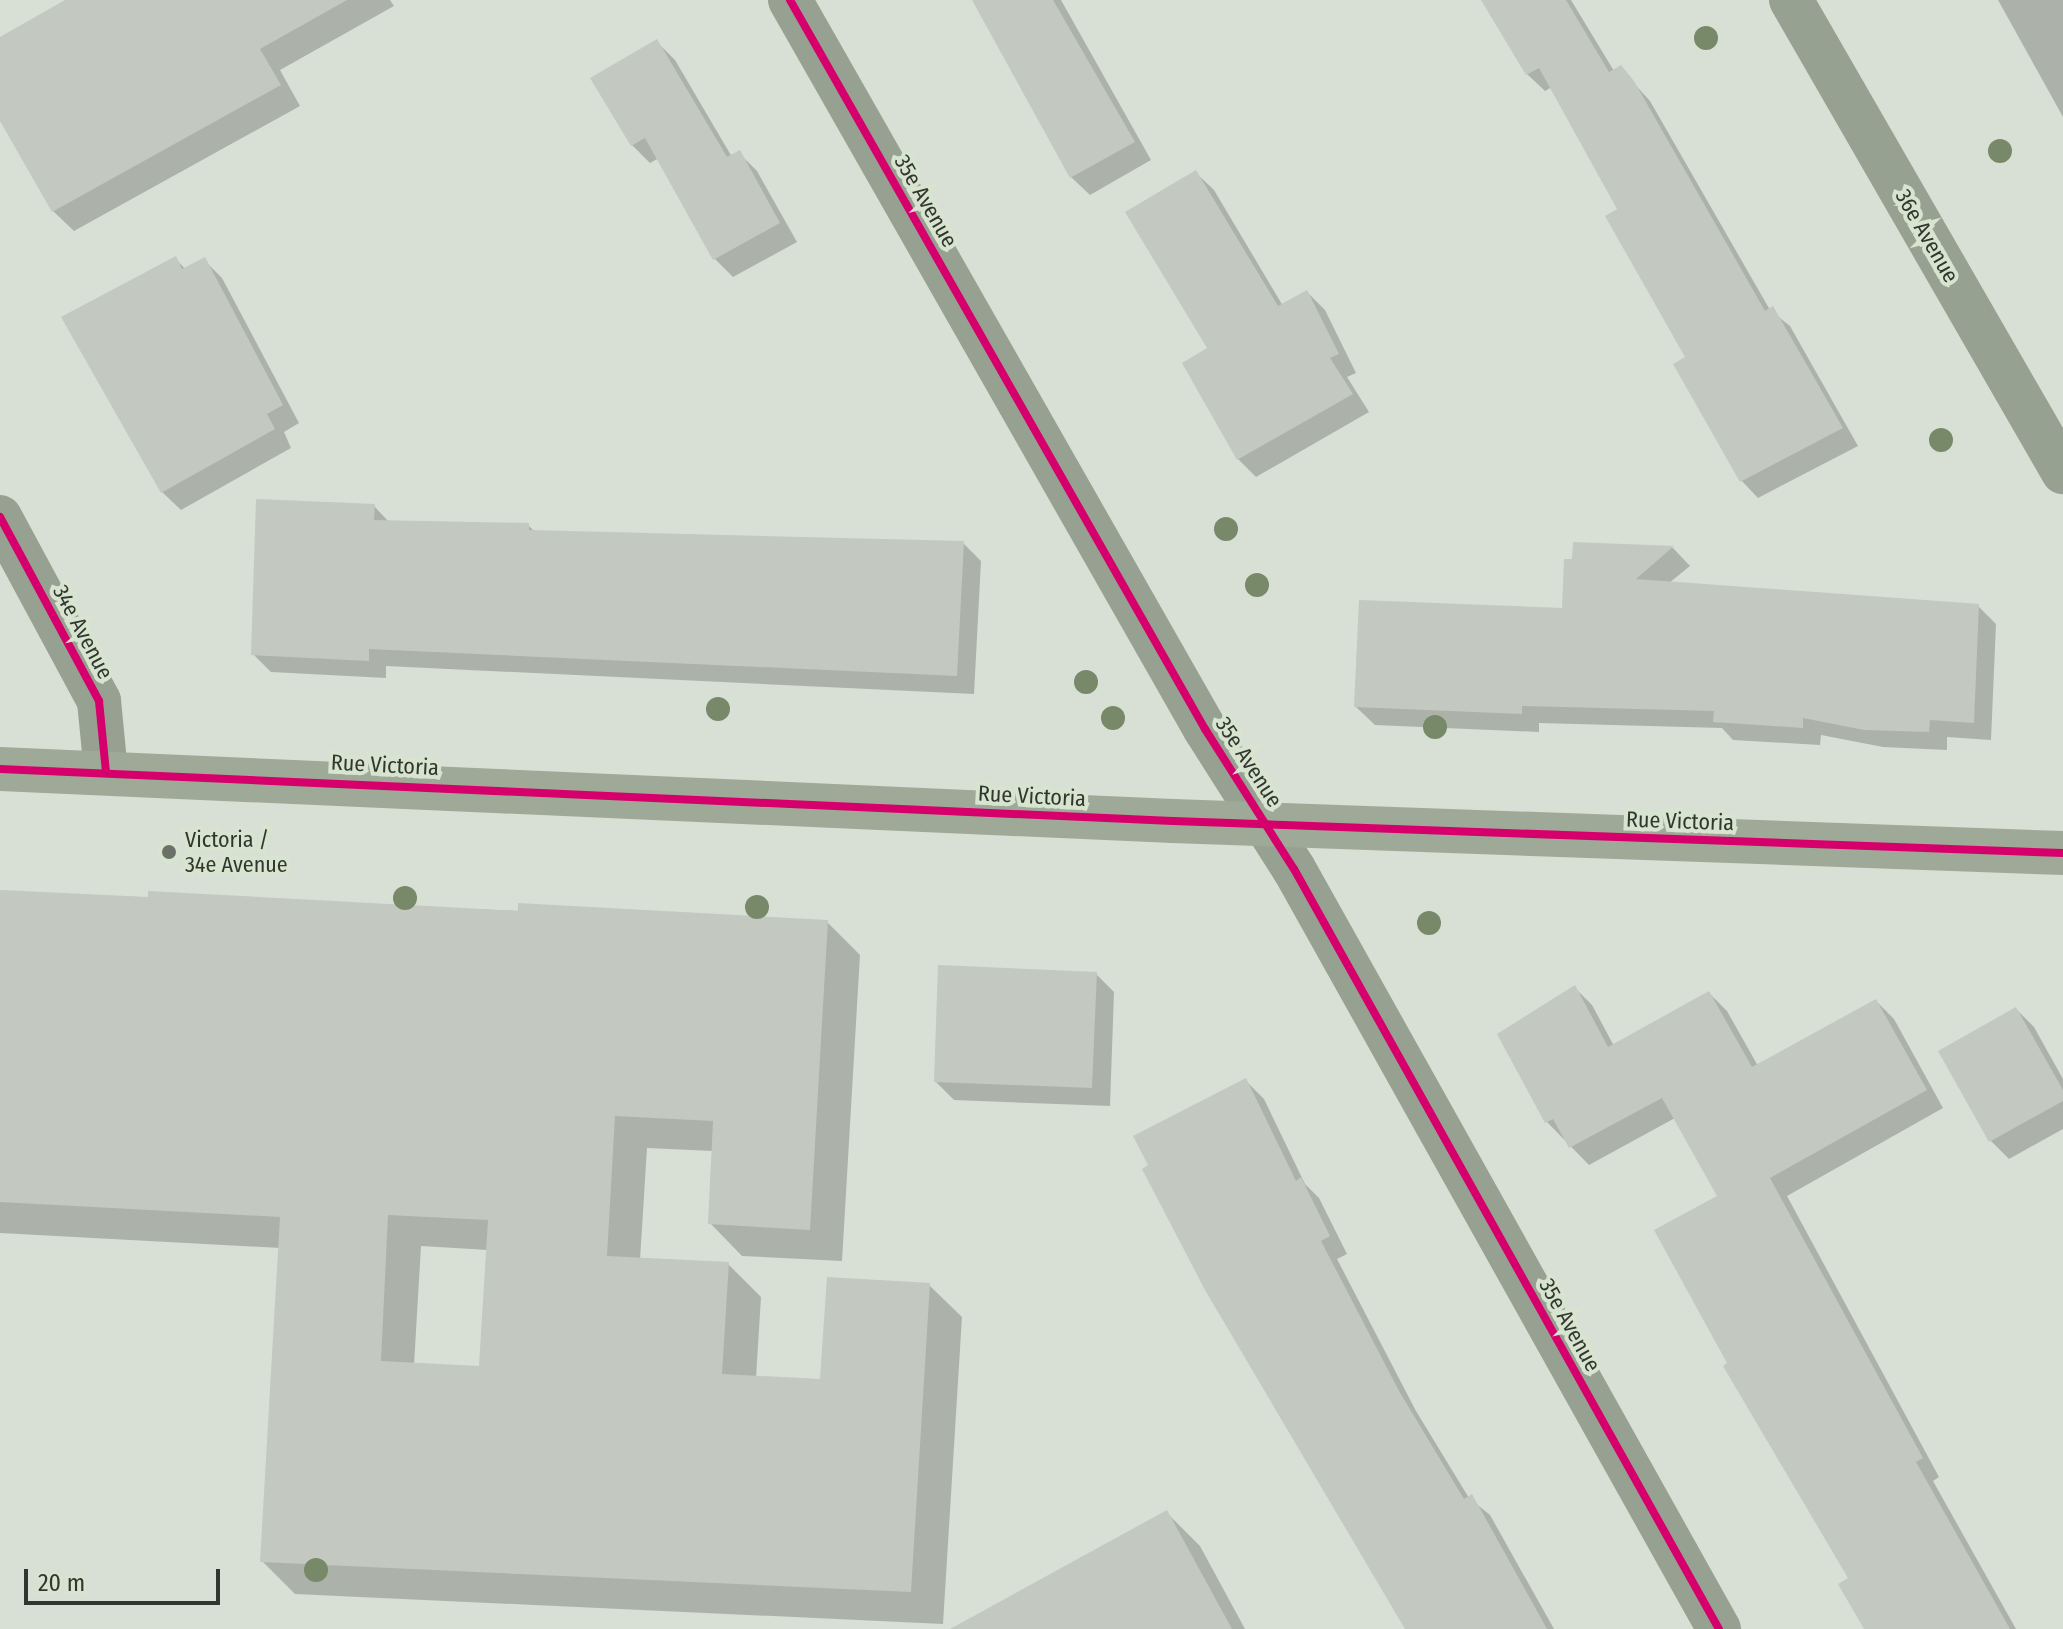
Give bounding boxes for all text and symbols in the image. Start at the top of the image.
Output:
street label: 35e Avenue [889,150,963,252]
street label: 36e Avenue [1890,185,1964,287]
street label: 34e Avenue [47,581,119,683]
street label: 35e Avenue [1210,712,1288,812]
street label: Rue Victoria [330,749,440,781]
street label: Rue Victoria [977,780,1087,812]
street label: Rue Victoria [1626,806,1734,836]
place label: Victoria / 34e Avenue [185,826,288,878]
marker: Victoria / 34e Avenue [160,843,178,861]
street label: 35e Avenue [1534,1274,1606,1376]
scale bar [28,1553,224,1603]
text: 20 m [38,1569,85,1597]

